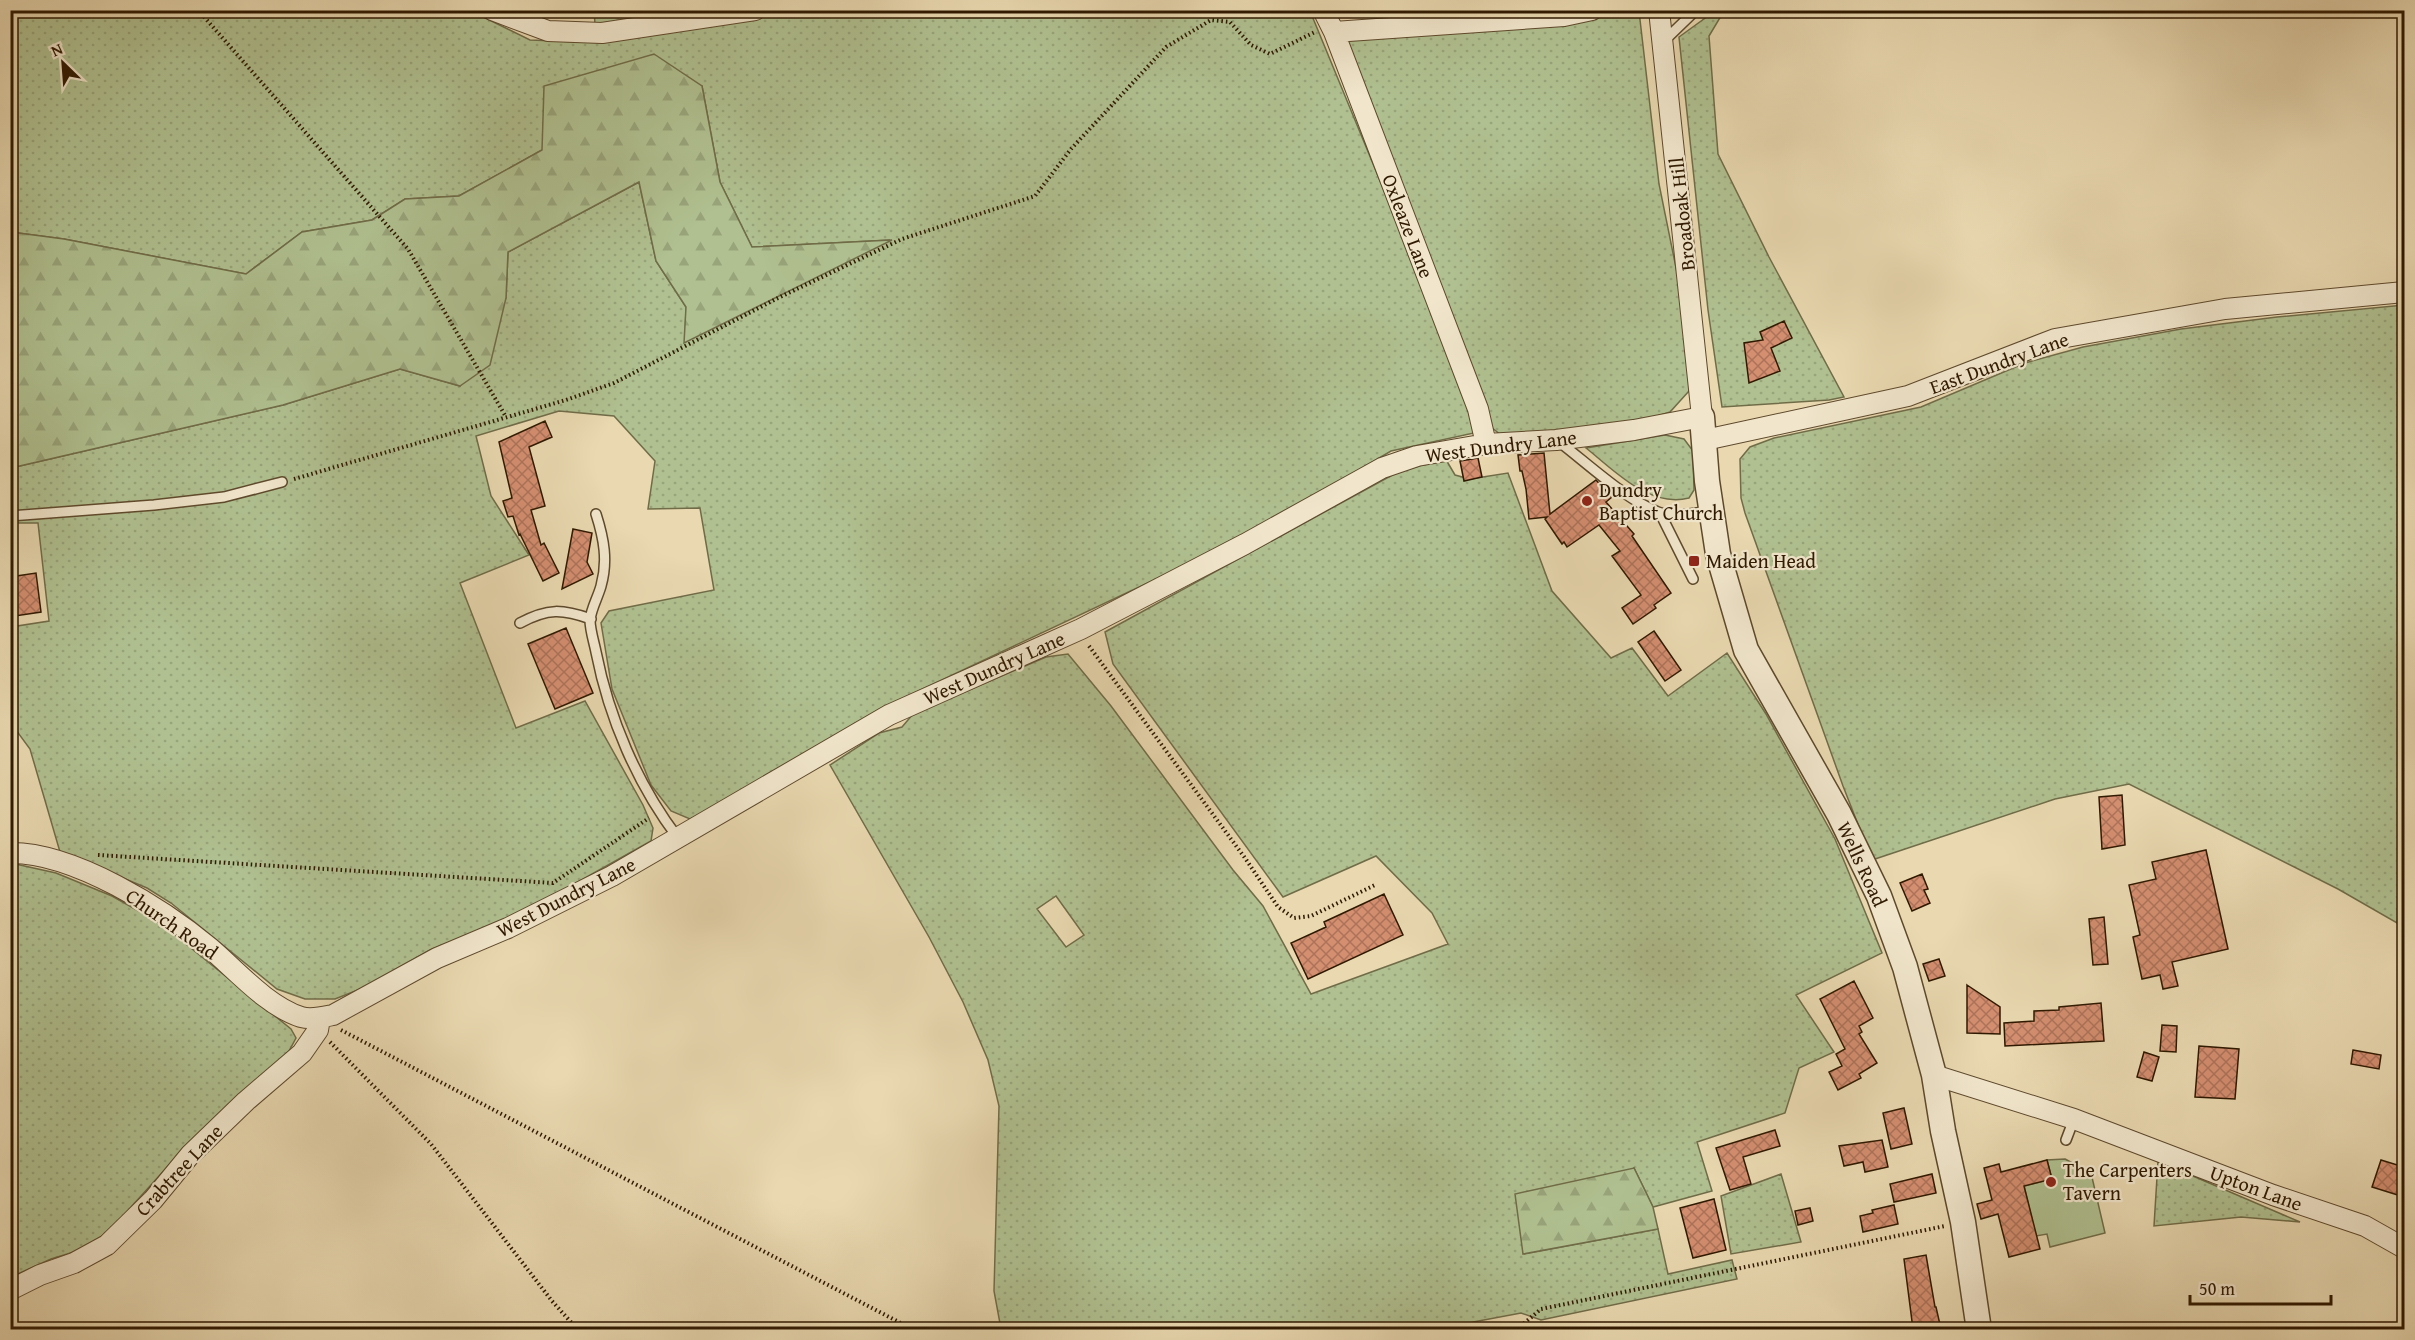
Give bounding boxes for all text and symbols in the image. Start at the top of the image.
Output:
north arrow [33,33,93,93]
text: N [47,36,67,63]
street label: Broadoak Hill [1661,155,1702,272]
street label: Oxleaze Lane [1375,170,1442,282]
street label: East Dundry Lane [1925,324,2073,401]
street label: West Dundry Lane [1424,422,1578,469]
place label: Dundry Baptist Church [1599,475,1723,527]
marker: Dundry Baptist Church [1580,494,1594,508]
place label: Maiden Head [1706,546,1816,575]
marker: Maiden Head [1687,554,1701,568]
street label: West Dundry Lane [918,623,1069,712]
street label: Wells Road [1830,816,1895,911]
street label: West Dundry Lane [491,849,640,944]
street label: Church Road [120,881,225,966]
street label: Crabtree Lane [128,1117,229,1222]
place label: The Carpenters Tavern [2063,1155,2192,1207]
street label: Upton Lane [2206,1157,2307,1218]
marker: The Carpenters Tavern [2044,1175,2058,1189]
scale bar [2190,1268,2331,1306]
text: 50 m [2199,1275,2235,1302]

